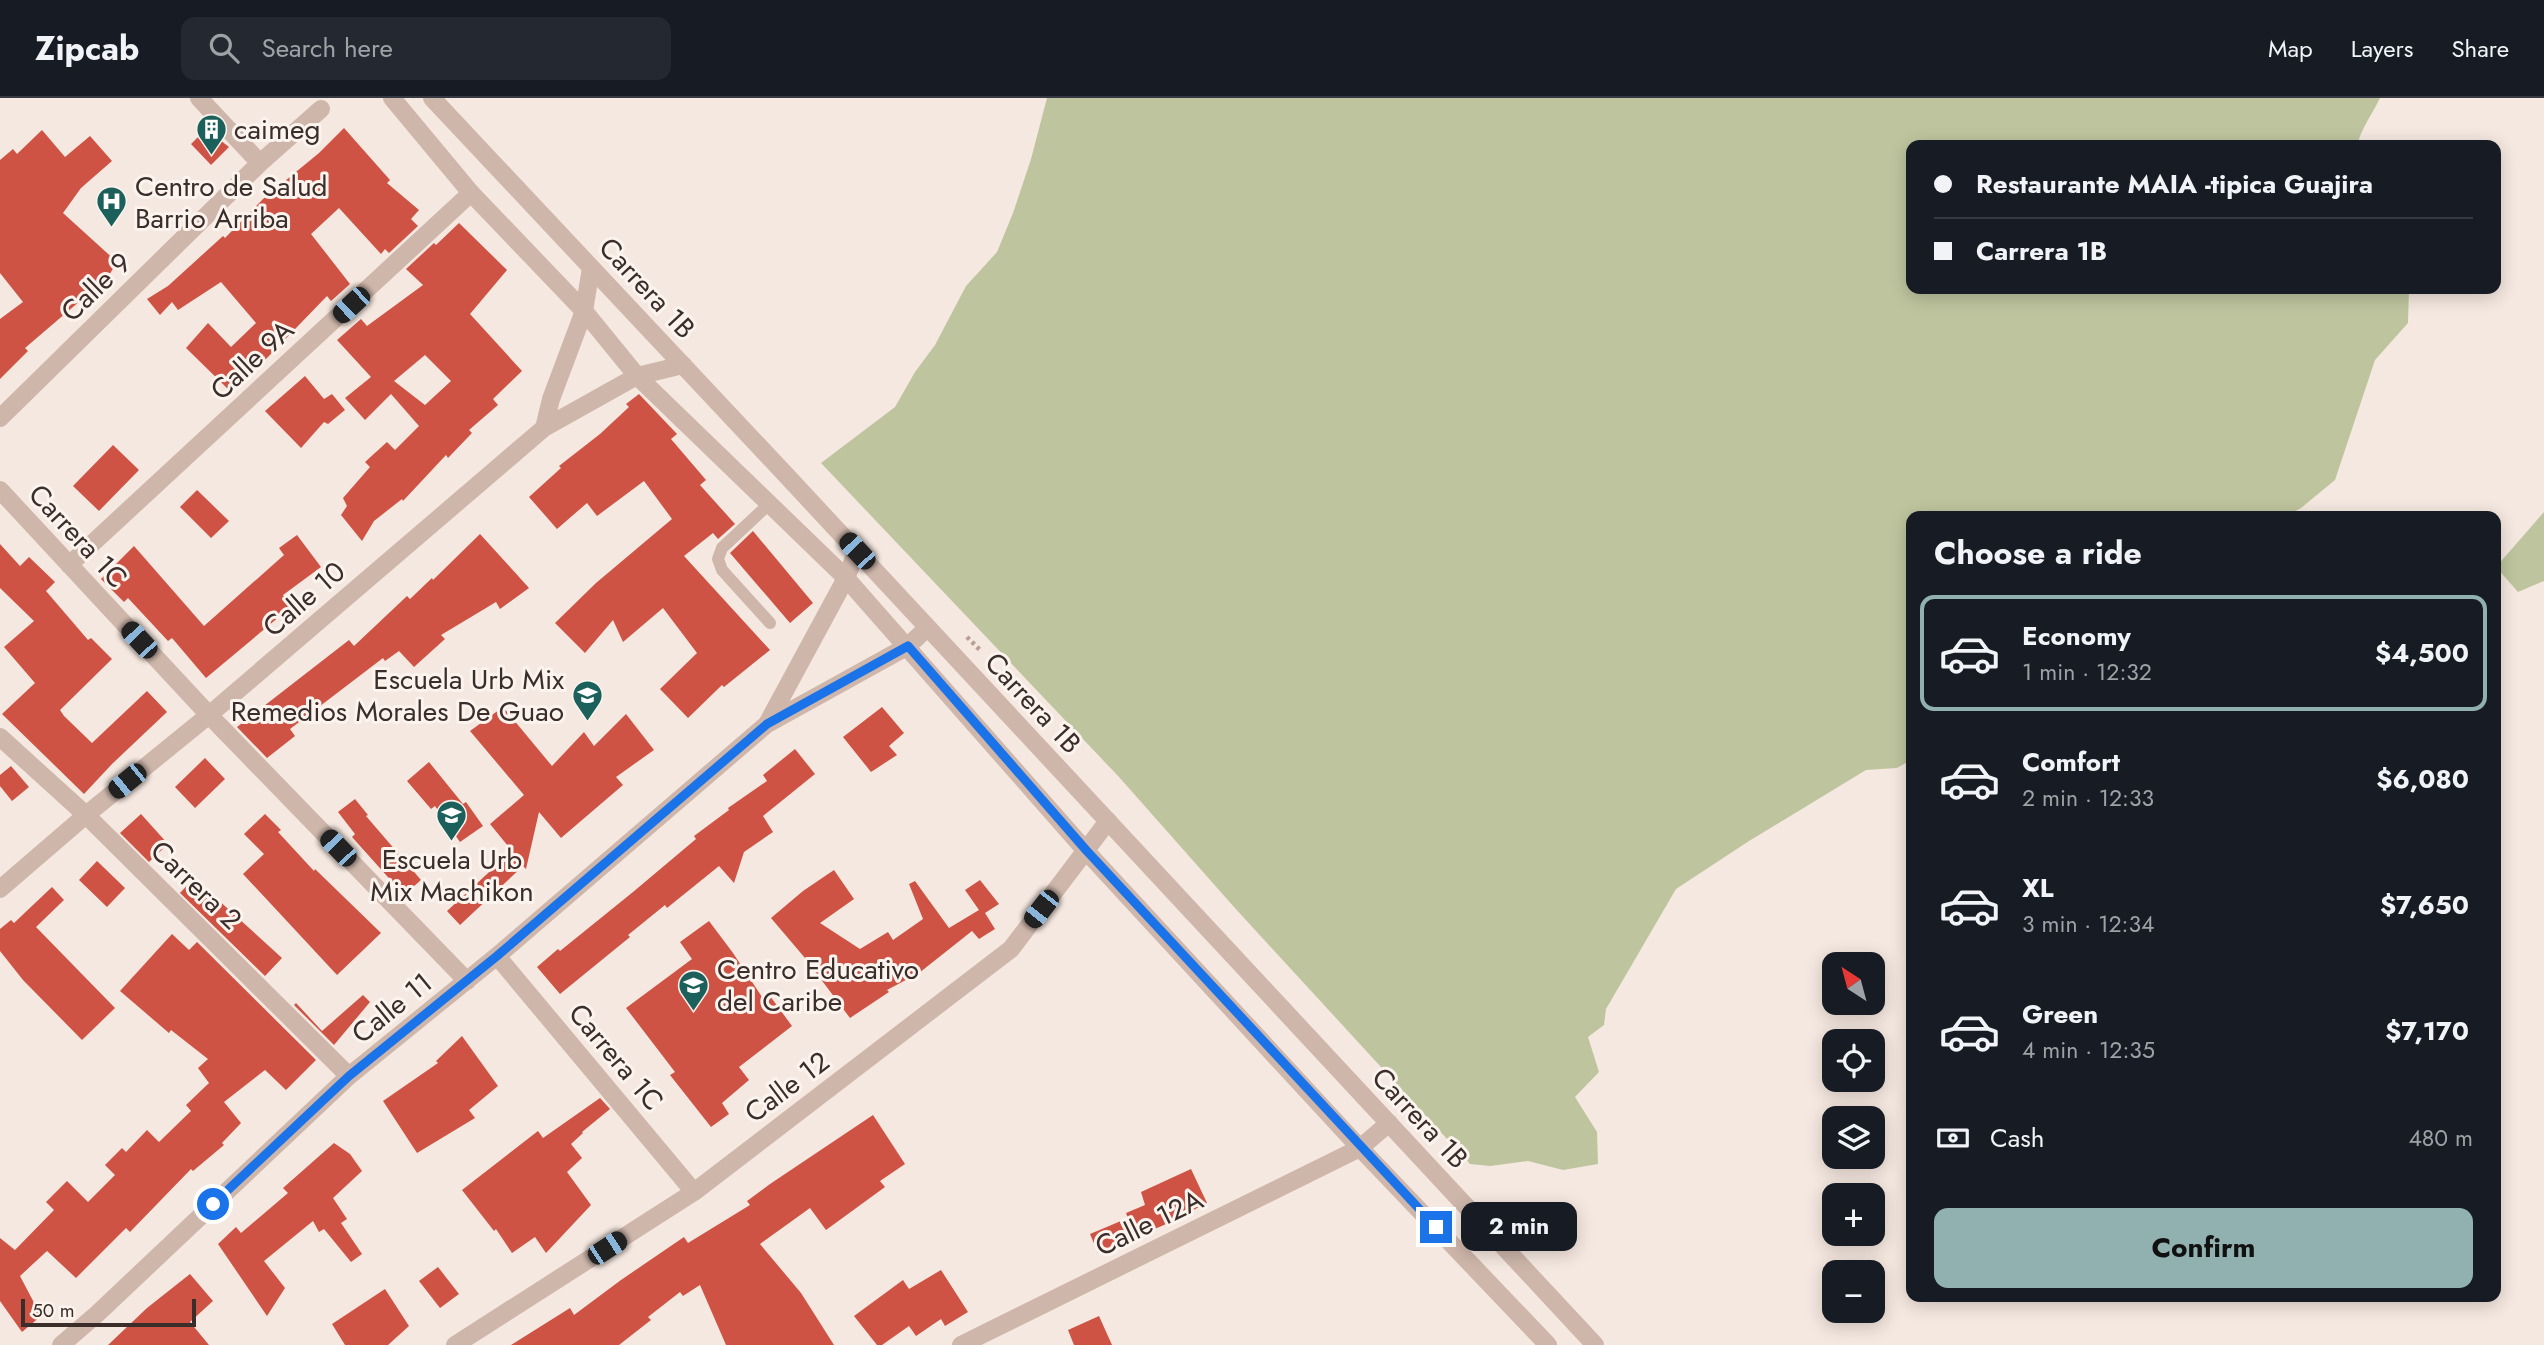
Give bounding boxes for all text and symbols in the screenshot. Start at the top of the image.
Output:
search box [181,17,671,80]
text: Zipcab [35,25,139,72]
icon: search [205,29,243,67]
text: Search here [261,29,393,67]
text: Map [2268,31,2313,66]
text: Layers [2351,31,2413,66]
text: Share [2451,31,2509,66]
place label: caimeg [234,109,320,150]
building icon: caimeg [194,112,228,156]
text: Restaurante MAIA -tipica Guajira [1976,165,2373,203]
place label: Centro de Salud Barrio Arriba [135,166,328,239]
hospital icon: Centro de Salud Barrio Arriba [95,185,129,229]
street label: Carrera 1B [589,228,705,348]
text: Carrera 1B [1976,232,2107,270]
street label: Calle 9 [51,243,141,331]
car [329,283,374,327]
street label: Calle 9A [201,310,303,409]
street label: Carrera 1C [19,475,137,597]
car [835,528,880,574]
text: Choose a ride [1934,530,2142,576]
street label: Calle 10 [254,551,354,647]
car [117,617,162,663]
text: Economy [2022,617,2131,655]
icon: car [1938,622,2001,685]
text: $4,500 [2375,634,2469,672]
street label: Carrera 1B [975,643,1091,763]
text: 1 min · 12:32 [2022,655,2152,689]
place label: Escuela Urb Mix Remedios Morales De Guao [231,659,564,732]
school or university icon: Escuela Urb Mix Remedios Morales De Guao [570,678,604,722]
text: Comfort [2022,743,2120,781]
icon: car [1938,748,2001,811]
car [105,760,150,802]
text: $6,080 [2376,760,2469,798]
text: 2 min · 12:33 [2022,781,2154,815]
school or university icon: Escuela Urb Mix Machikon [435,798,469,842]
car [316,826,361,870]
street label: Carrera 2 [141,831,251,939]
place label: Escuela Urb Mix Machikon [370,839,534,912]
text: XL [2022,869,2054,907]
icon: car [1938,874,2001,937]
car [1020,886,1063,932]
text: $7,650 [2380,886,2469,924]
text: 3 min · 12:34 [2022,907,2154,941]
place label: Centro Educativo del Caribe [717,949,919,1022]
north arrow [1822,952,1885,1015]
map controls [1822,952,1885,1323]
street label: Calle 11 [343,963,441,1053]
school or university icon: Centro Educativo del Caribe [677,968,711,1012]
street label: Carrera 1C [559,994,673,1120]
text: Green [2022,995,2098,1033]
icon: car [1938,1000,2001,1063]
text: $7,170 [2385,1012,2469,1050]
button: locate [1822,1029,1885,1092]
text: 4 min · 12:35 [2022,1033,2155,1067]
street label: Calle 12 [736,1041,838,1133]
street label: Carrera 1B [1362,1058,1478,1178]
button: layers [1822,1106,1885,1169]
icon: cash [1934,1119,1972,1157]
text: Cash [1990,1119,2044,1157]
text: 480 m [2408,1121,2473,1155]
street label: Calle 12A [1088,1179,1210,1267]
button: + [1822,1183,1885,1246]
route start [197,1188,229,1220]
callout: 2 min [1460,1202,1576,1252]
button: Confirm [1934,1208,2473,1288]
text: 2 min [1489,1209,1549,1243]
route end [1420,1211,1452,1243]
car [584,1228,631,1268]
button: − [1822,1260,1885,1323]
scale bar [21,1296,196,1328]
text: 50 m [32,1297,75,1324]

